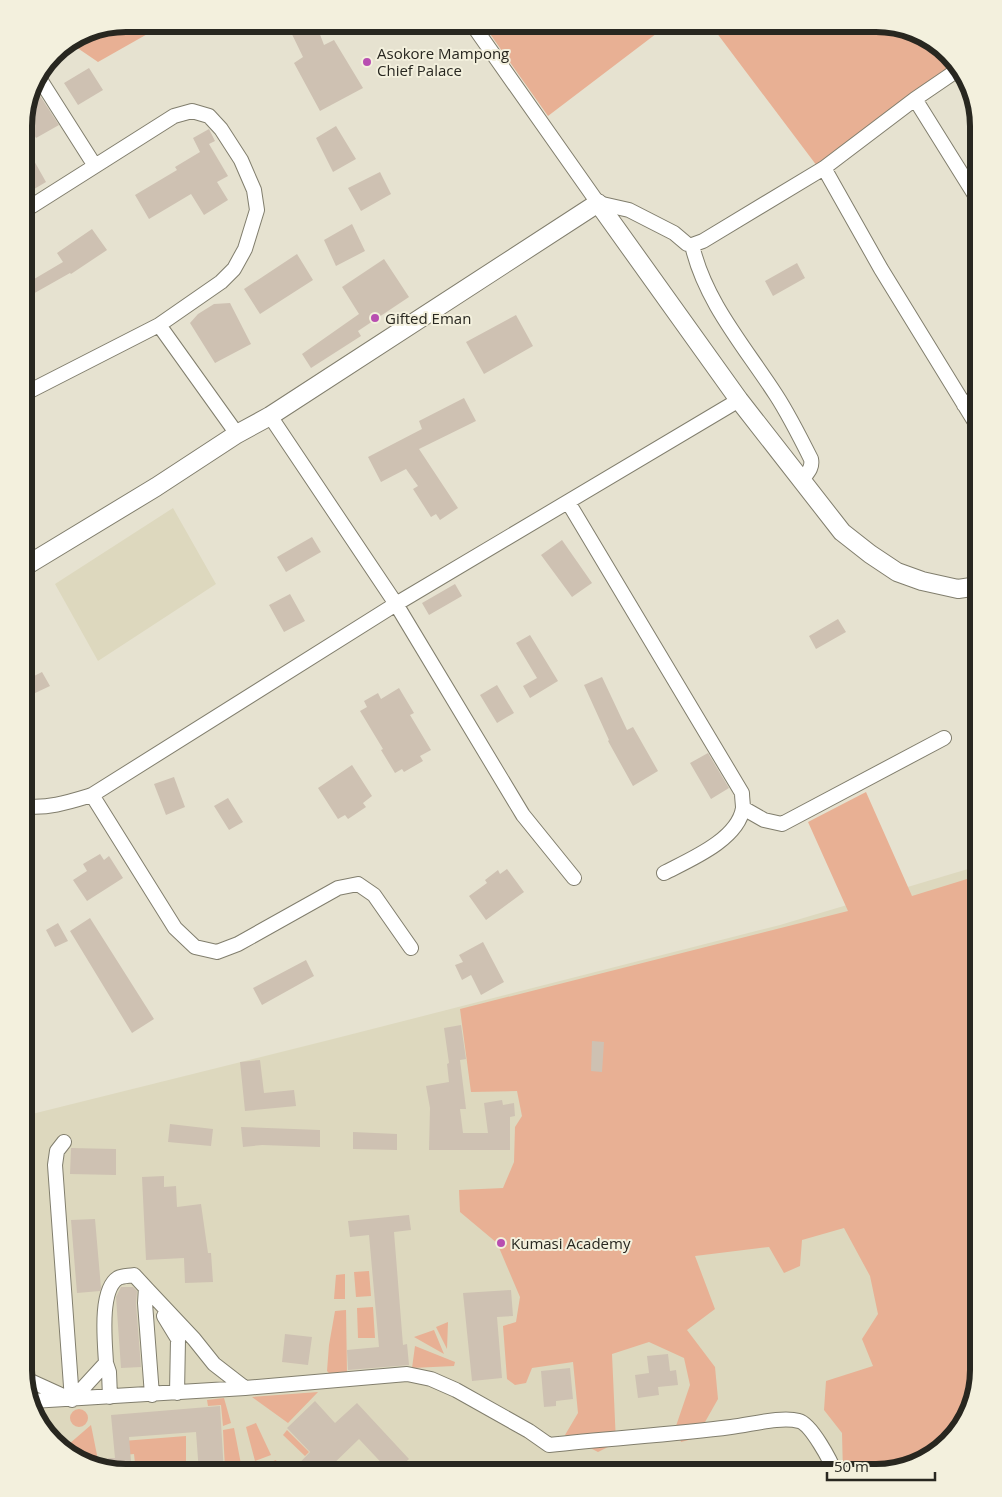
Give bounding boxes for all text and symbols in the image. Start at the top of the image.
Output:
place label: Asokore Mampong Chief Palace [377,43,509,80]
marker: Asokore Mampong Chief Palace [361,56,373,68]
place label: Gifted Eman [385,308,471,328]
marker: Gifted Eman [369,312,381,324]
place label: Kumasi Academy [511,1233,631,1253]
marker: Kumasi Academy [495,1237,507,1249]
scale bar [827,1450,934,1482]
text: 50 m [834,1456,869,1476]

